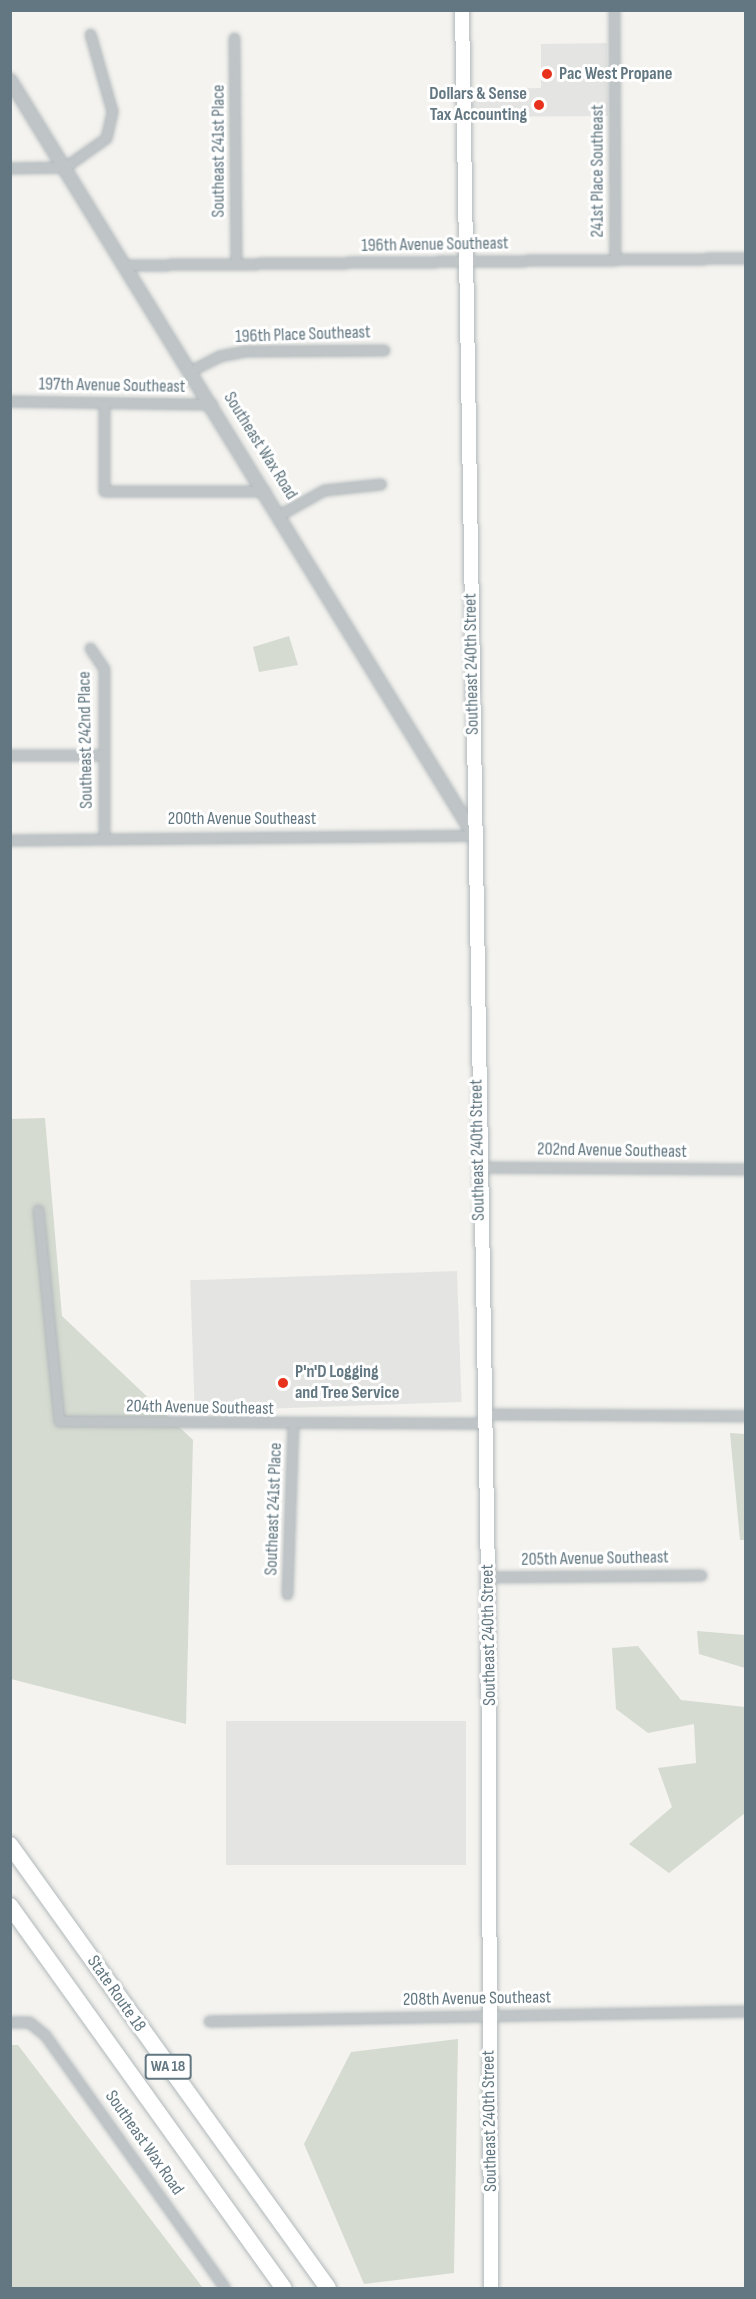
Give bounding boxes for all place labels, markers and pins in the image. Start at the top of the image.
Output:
place label: Pac West Propane [559,63,672,85]
marker: Pac West Propane [540,67,554,81]
place label: Dollars & Sense Tax Accounting [429,84,527,127]
marker: Dollars & Sense Tax Accounting [532,98,546,112]
place label: P'n'D Logging and Tree Service [295,1362,399,1404]
marker: P'n'D Logging and Tree Service [276,1376,290,1390]

